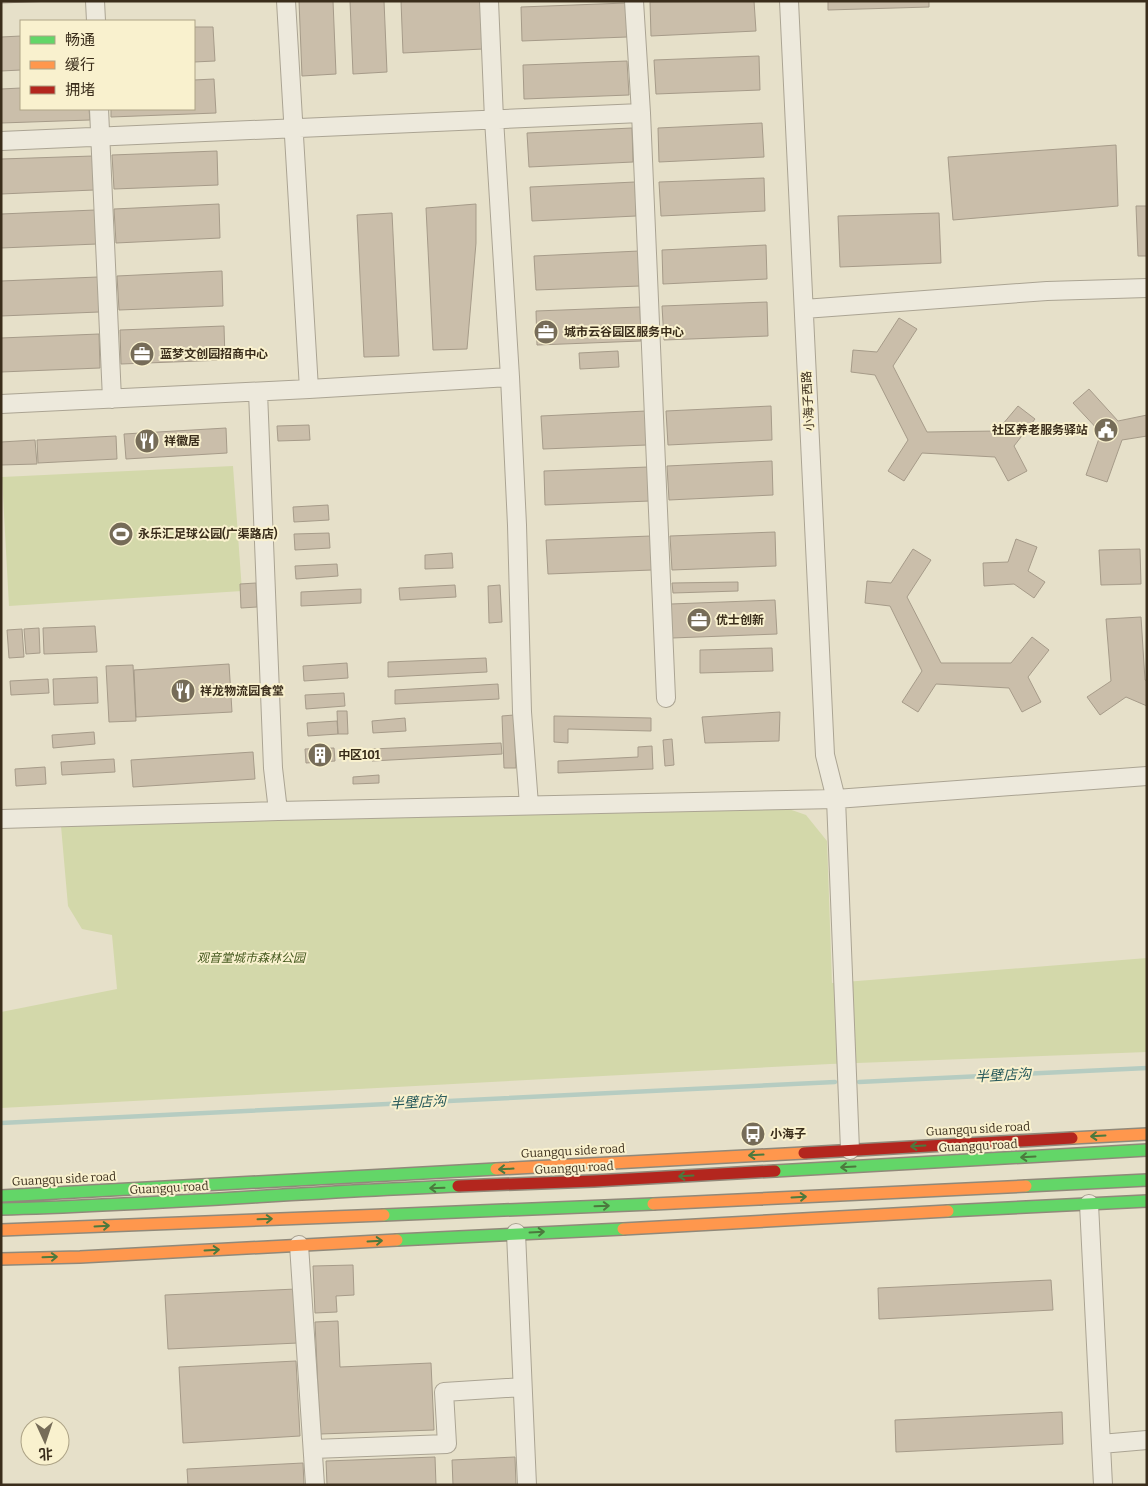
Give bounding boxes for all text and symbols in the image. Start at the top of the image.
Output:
legend [20,20,195,110]
text: 畅通 [65,31,95,49]
text: 缓行 [65,56,95,74]
text: 拥堵 [65,81,95,99]
office icon: 城市云谷园区服务中心 [533,319,559,345]
place label: 城市云谷园区服务中心 [564,325,684,339]
office icon: 蓝梦文创园招商中心 [129,341,155,367]
place label: 蓝梦文创园招商中心 [160,347,268,361]
street label: 小海子西路 [799,371,817,431]
public building icon: 社区养老服务驿站 [1093,417,1119,443]
place label: 社区养老服务驿站 [992,423,1088,437]
restaurant icon: 祥徽居 [134,428,160,454]
place label: 祥徽居 [164,434,200,448]
sports icon: 永乐汇足球公园(广渠路店) [108,521,134,547]
place label: 永乐汇足球公园(广渠路店) [138,526,278,541]
office icon: 优士创新 [686,607,712,633]
place label: 优士创新 [716,613,764,627]
restaurant icon: 祥龙物流园食堂 [170,678,196,704]
place label: 祥龙物流园食堂 [200,684,284,698]
building icon: 中区101 [307,742,333,768]
place label: 中区101 [338,748,381,762]
park label: 观音堂城市森林公园 [197,951,307,965]
water label: 半壁店沟 [975,1065,1033,1085]
water label: 半壁店沟 [390,1092,448,1112]
street label: Guangqu side road [925,1119,1031,1139]
bus stop icon: 小海子 [740,1121,766,1147]
place label: 小海子 [770,1127,806,1141]
one-way arrow [1090,1132,1106,1141]
street label: Guangqu road [938,1137,1018,1155]
street label: Guangqu side road [520,1141,626,1161]
one-way arrow [911,1142,927,1151]
one-way arrow [748,1151,764,1160]
one-way arrow [1020,1152,1036,1161]
street label: Guangqu road [534,1159,614,1177]
one-way arrow [841,1163,857,1172]
one-way arrow [499,1164,515,1173]
street label: Guangqu side road [11,1169,117,1189]
one-way arrow [678,1172,694,1181]
street label: Guangqu road [129,1179,209,1197]
one-way arrow [429,1183,445,1192]
one-way arrow [791,1193,807,1202]
one-way arrow [594,1201,610,1210]
one-way arrow [256,1214,272,1223]
one-way arrow [94,1221,110,1230]
one-way arrow [529,1228,545,1237]
one-way arrow [366,1237,382,1246]
one-way arrow [204,1245,220,1254]
one-way arrow [42,1253,58,1262]
north arrow [20,1416,70,1466]
text: 北 [38,1445,53,1462]

